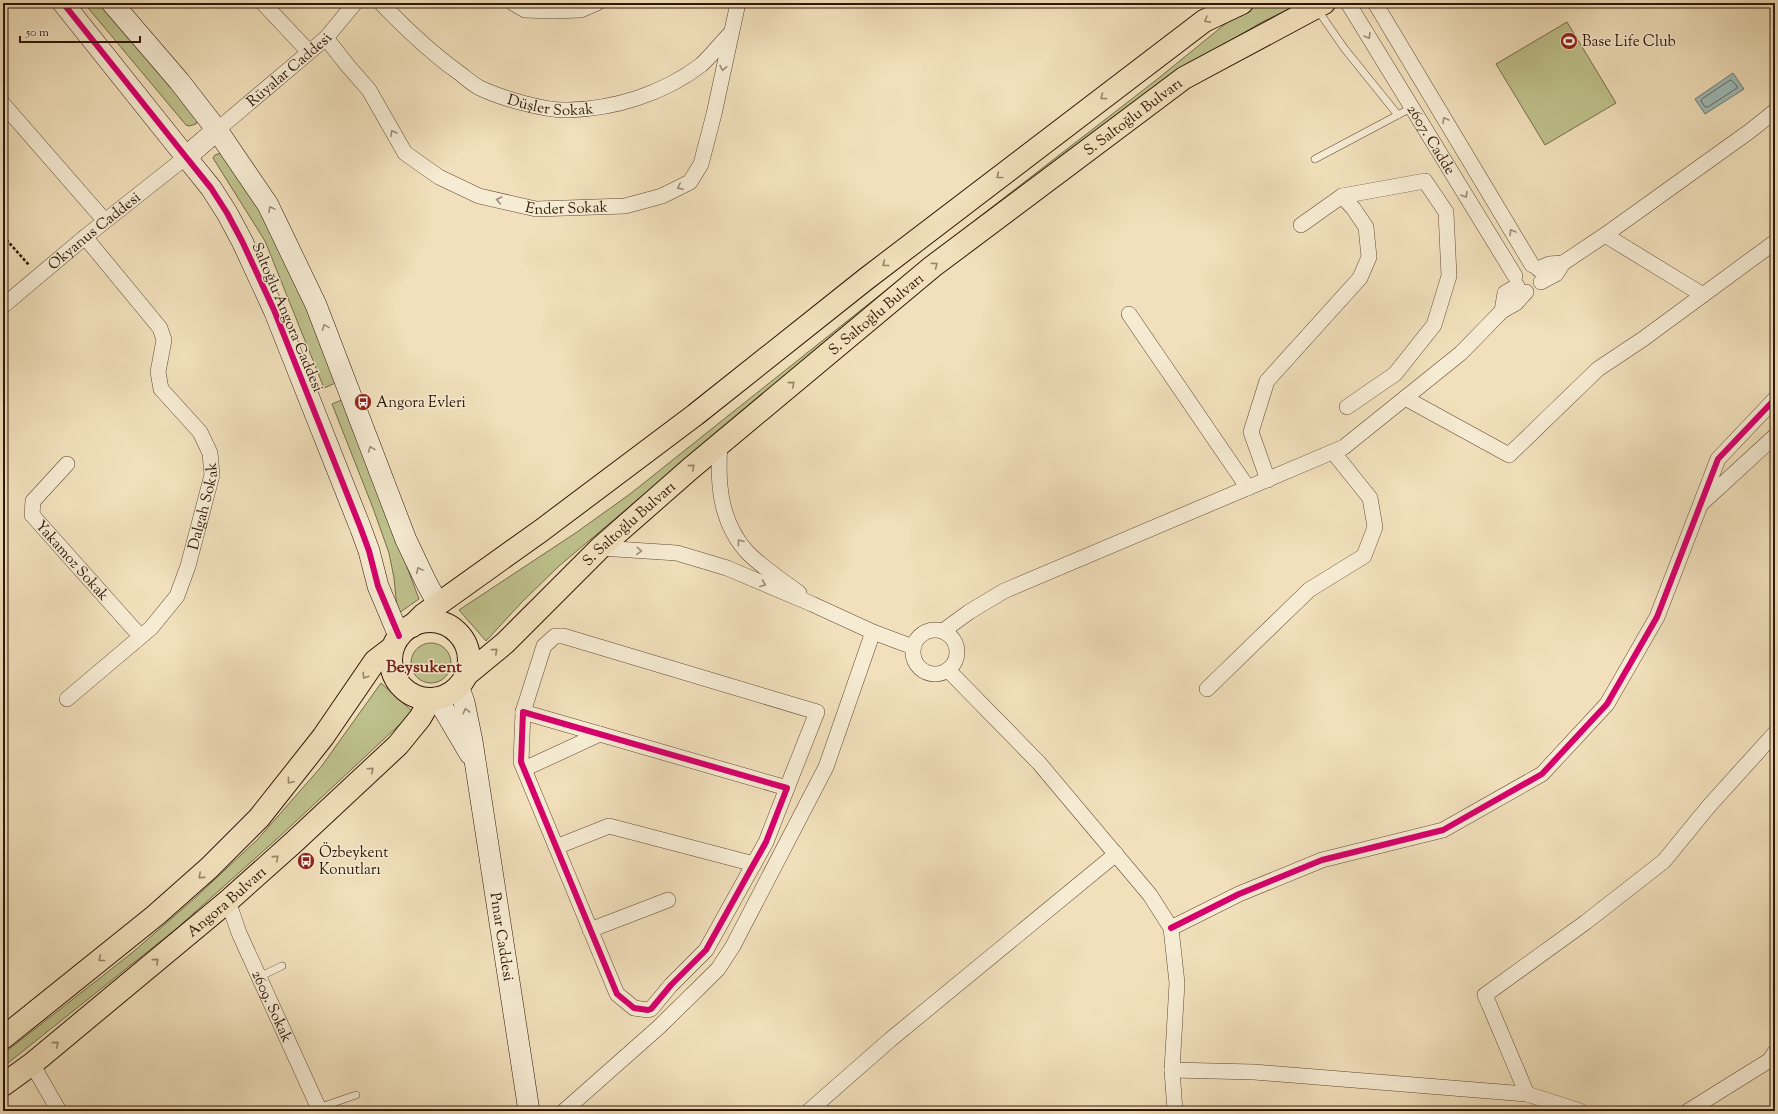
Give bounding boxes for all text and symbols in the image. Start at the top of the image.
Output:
one-way arrow [1204,15,1211,23]
scale bar [20,18,140,44]
text: 50 m [25,24,49,42]
street label: Rüyalar Caddesi [243,29,338,113]
sports icon: Base Life Club [1559,31,1579,51]
one-way arrow [1363,32,1371,39]
place label: Base Life Club [1582,32,1676,53]
one-way arrow [720,65,728,72]
street label: S. Saltoğlu Bulvarı [1080,74,1187,162]
street label: Düşler Sokak [504,90,595,122]
one-way arrow [1100,93,1107,100]
street label: 2607. Cadde [1401,101,1460,179]
one-way arrow [1442,117,1449,124]
one-way arrow [391,129,398,137]
one-way arrow [997,171,1004,178]
one-way arrow [677,182,685,189]
street label: Okyanus Caddesi [44,188,146,276]
one-way arrow [1460,191,1468,198]
one-way arrow [496,197,502,205]
street label: Ender Sokak [523,198,608,221]
one-way arrow [268,206,275,214]
one-way arrow [1509,229,1516,236]
street label: Saltoğlu Angora Caddesi [246,239,328,396]
one-way arrow [883,259,890,266]
one-way arrow [931,262,938,269]
street label: S. Saltoğlu Bulvarı [825,269,929,361]
one-way arrow [322,324,330,332]
one-way arrow [788,381,795,388]
bus stop icon: Angora Evleri [353,392,373,412]
place label: Angora Evleri [376,393,466,414]
one-way arrow [368,445,376,452]
street label: Dalgah Sokak [184,461,224,553]
one-way arrow [688,465,695,472]
street label: S. Saltoğlu Bulvarı [578,477,681,572]
street label: Yakamoz Sokak [30,516,113,606]
one-way arrow [738,539,745,546]
one-way arrow [636,546,642,555]
one-way arrow [416,566,424,574]
one-way arrow [760,579,767,587]
one-way arrow [491,649,498,656]
district label: Beysukent [386,656,462,680]
one-way arrow [363,671,370,678]
one-way arrow [463,707,471,714]
one-way arrow [367,767,374,774]
one-way arrow [287,777,294,784]
place label: Özbeykent Konutları [319,842,388,881]
bus stop icon: Özbeykent Konutları [296,851,316,871]
one-way arrow [271,855,279,863]
street label: Angora Bulvarı [183,863,272,943]
one-way arrow [198,871,205,878]
street label: Pınar Caddesi [483,891,518,983]
one-way arrow [99,954,106,961]
one-way arrow [151,958,158,965]
street label: 2609. Sokak [245,967,296,1046]
one-way arrow [51,1041,59,1048]

